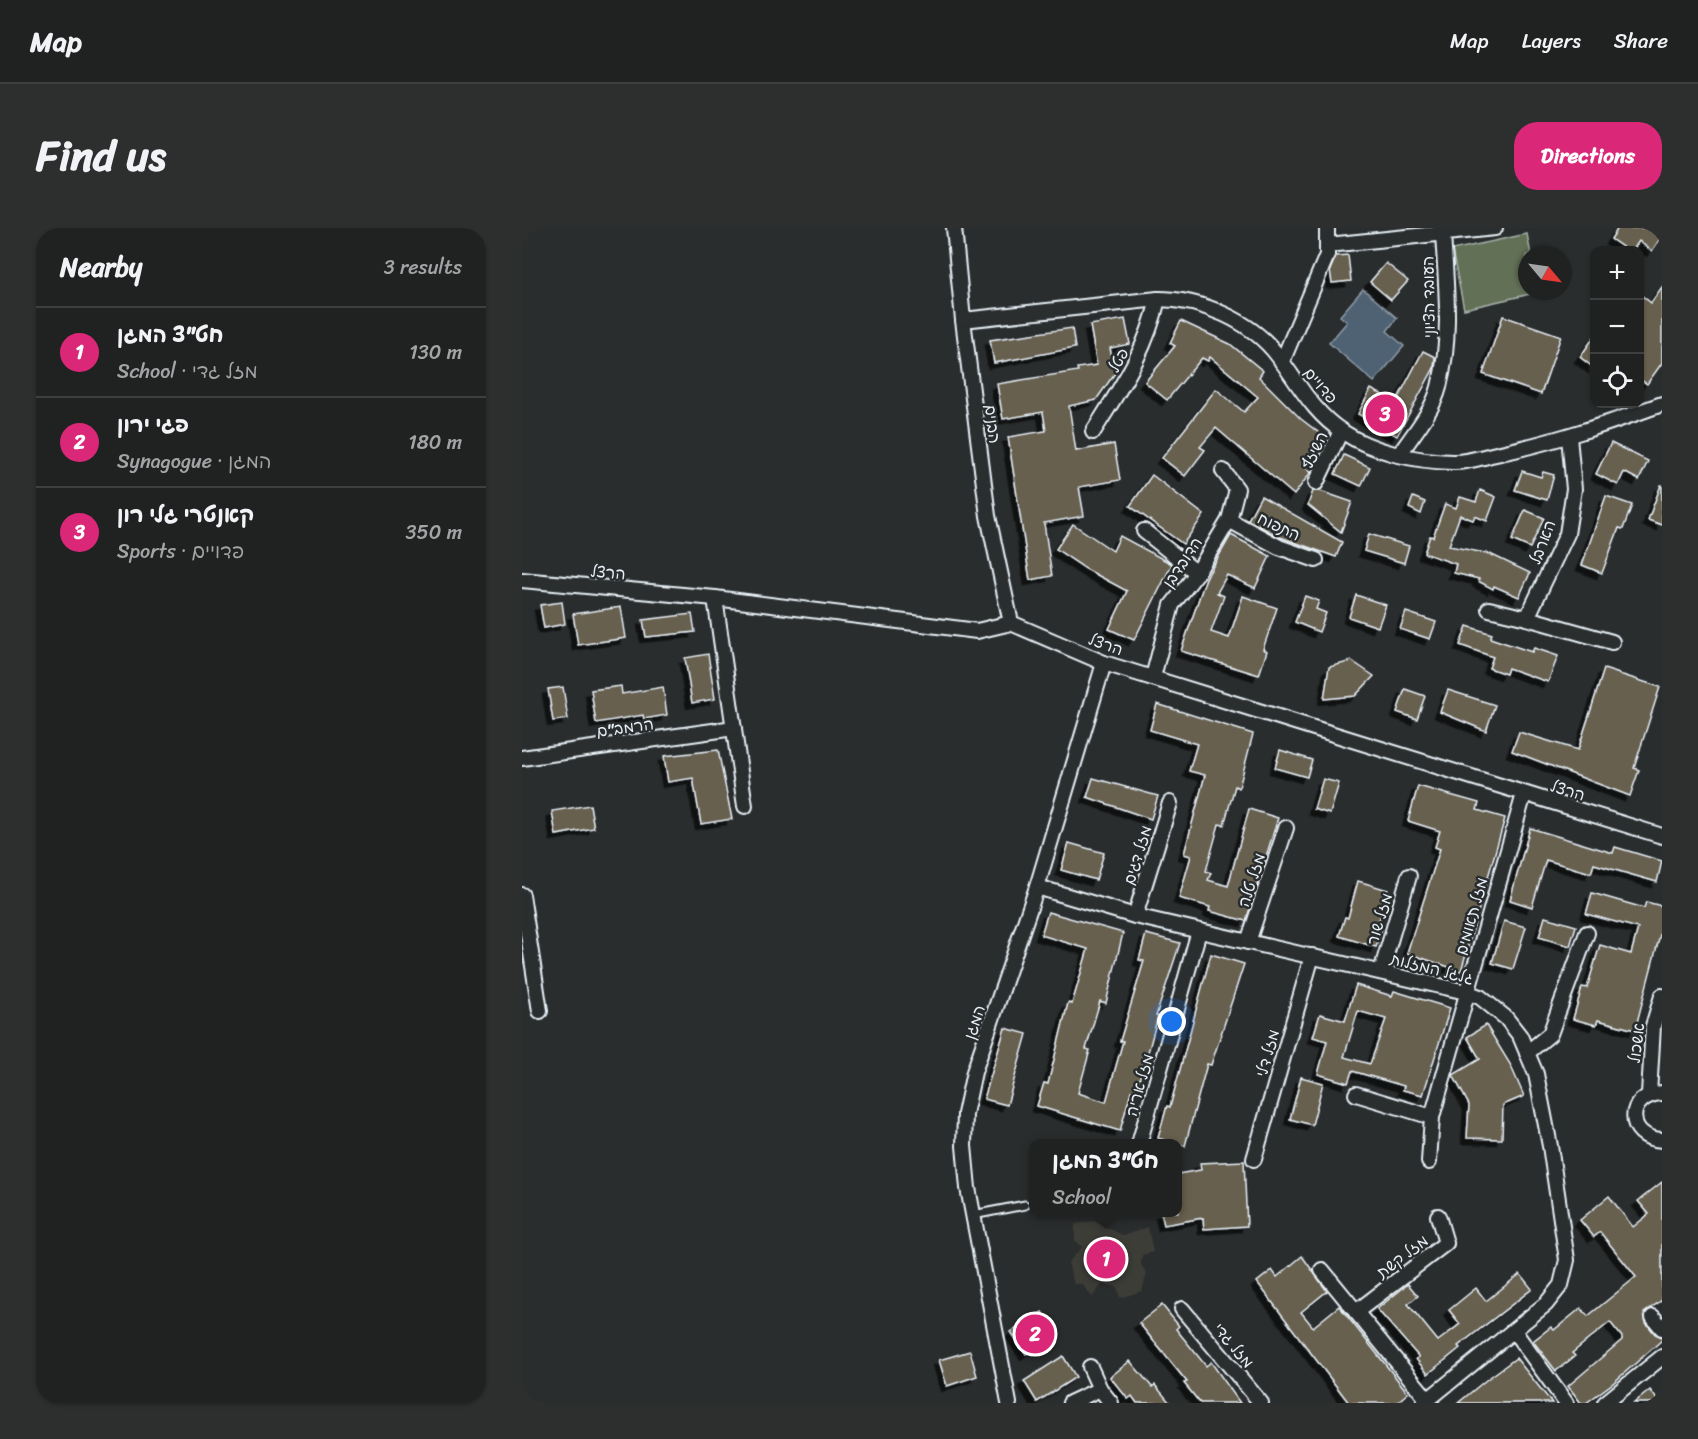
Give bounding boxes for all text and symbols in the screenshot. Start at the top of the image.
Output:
text: Map [30,17,82,66]
text: Map [1450,22,1489,60]
text: Layers [1522,22,1581,60]
text: Share [1614,22,1668,60]
text: Find us [36,119,166,193]
button: Directions [1514,122,1662,190]
text: Nearby [60,244,142,290]
north arrow [1518,246,1572,300]
map controls [1590,246,1644,408]
button: + [1590,246,1644,300]
text: 3 results [384,250,462,285]
street label: העובד הציוני [1413,256,1444,338]
button: − [1590,300,1644,354]
text: חט"צ המגן [117,315,223,354]
text: 1 [75,335,84,370]
text: 130 m [409,335,462,370]
street label: פטל [1100,342,1137,378]
text: School · מזל גדי [117,354,258,389]
button: locate [1590,354,1644,408]
street label: פדויים [1296,360,1345,411]
pin: 3 [1366,392,1404,436]
street label: הבנים [976,403,1009,445]
text: פגי ירון [117,405,189,444]
text: 2 [74,425,85,460]
text: 180 m [408,425,462,460]
street label: השיזף [1293,426,1336,474]
text: Synagogue · המגן [117,444,272,479]
text: קאנטרי גלי רון [117,495,254,534]
street label: התפוח [1252,504,1305,549]
text: 3 [74,515,85,550]
text: 350 m [406,515,462,550]
street label: הארבל [1521,516,1564,569]
street label: הדובדבן [1155,531,1210,594]
text: Sports · פדויים [117,534,244,569]
street label: הרצל [589,557,627,588]
street label: הרצל [1084,625,1127,664]
street label: הרמב"ם [595,709,656,746]
street label: הרצל [1547,771,1589,810]
street label: מזל דגים [1115,822,1160,889]
street label: מזל טלה [1229,849,1274,911]
street label: מזל תאומים [1447,874,1496,958]
street label: מזל שור [1358,889,1401,949]
street label: גלגל המזלות [1386,944,1477,993]
street label: המגן [955,1001,994,1043]
your location [1157,1007,1186,1036]
street label: אשכול [1620,1021,1653,1065]
street label: מזל דלי [1247,1026,1288,1080]
street label: מזל אריה [1117,1050,1162,1120]
popup [1029,1139,1182,1217]
text: חט"צ המגן [1052,1141,1159,1180]
text: School [1052,1180,1111,1215]
street label: מזל קשת [1369,1227,1435,1286]
pin: 1 [1086,1236,1126,1282]
pin: 2 [1016,1312,1054,1356]
street label: מזל גדי [1206,1316,1262,1375]

